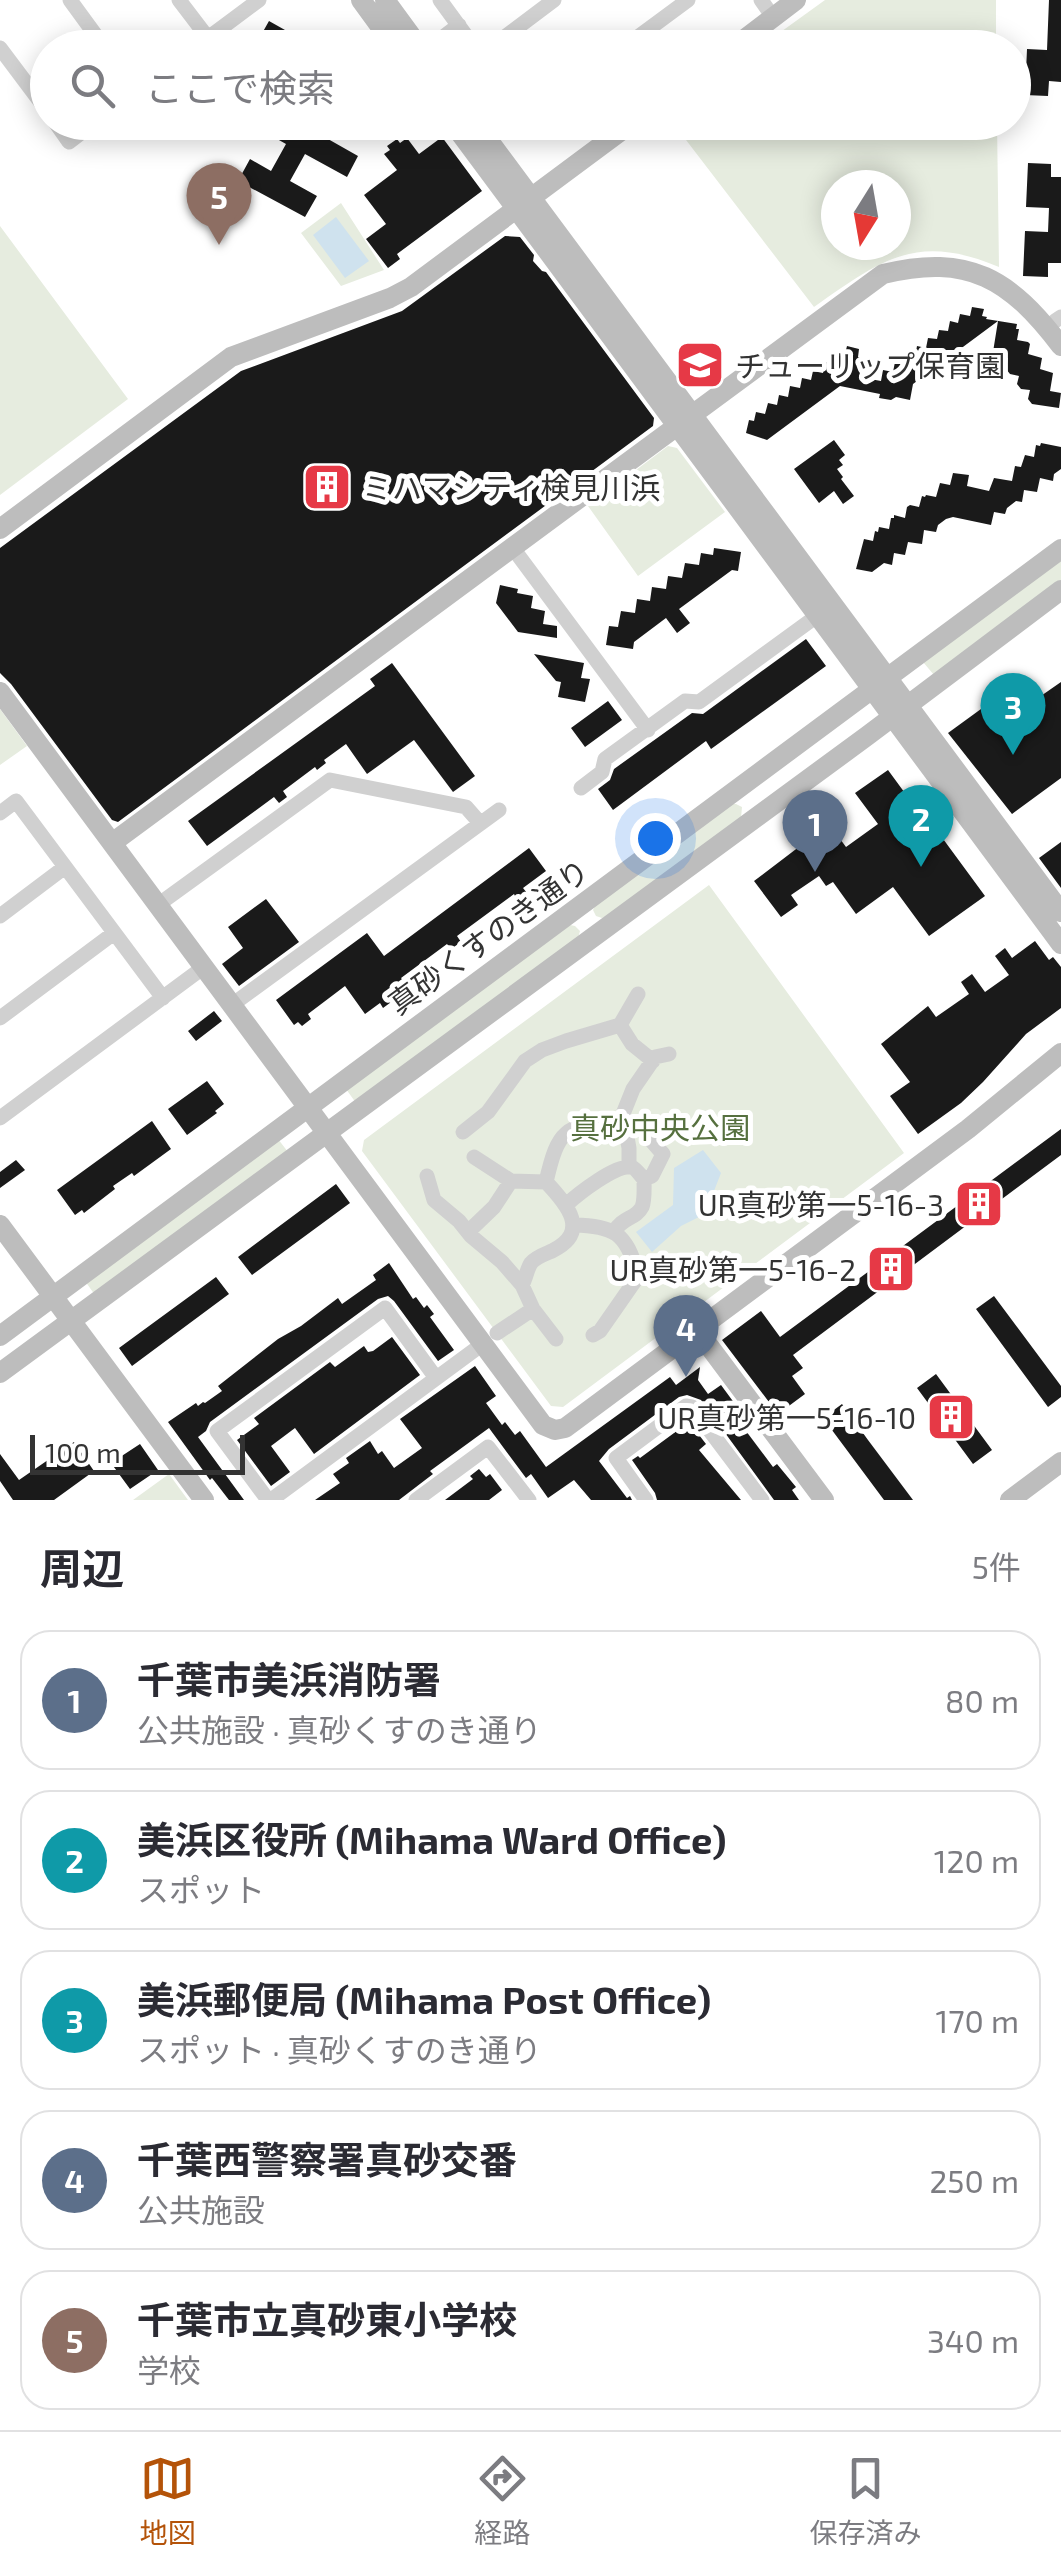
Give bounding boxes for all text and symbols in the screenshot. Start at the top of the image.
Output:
search box [30,30,1031,140]
icon: search [65,58,120,113]
text: ここで検索 [145,64,335,110]
pin: 5 [186,162,252,245]
north arrow [821,170,911,260]
school or university icon: チューリップ保育園 [674,339,726,391]
place label: チューリップ保育園 [735,347,1005,383]
building icon: ミハマシティ検見川浜 [301,461,353,513]
place label: ミハマシティ検見川浜 [362,469,660,505]
pin: 3 [980,672,1046,755]
pin: 2 [888,784,954,867]
pin: 1 [782,790,848,872]
your location [630,813,681,864]
street label: 真砂くすのき通り [381,851,595,1021]
park label: 真砂中央公園 [570,1109,750,1145]
building icon: UR真砂第一5-16-3 [953,1178,1005,1230]
place label: UR真砂第一5-16-3 [698,1186,944,1222]
building icon: UR真砂第一5-16-2 [865,1243,917,1295]
place label: UR真砂第一5-16-2 [609,1251,856,1287]
pin: 4 [654,1294,718,1377]
building icon: UR真砂第一5-16-10 [925,1391,977,1443]
place label: UR真砂第一5-16-10 [657,1399,916,1435]
scale bar [30,1430,245,1474]
text: 100 m [45,1435,121,1469]
text: 周辺 [40,1542,124,1592]
text: 5件 [972,1547,1021,1585]
text: 千葉市美浜消防署 [137,1656,441,1702]
text: 1 [68,1681,81,1719]
text: 80 m [945,1681,1019,1719]
text: 公共施設 · 真砂くすのき通り [137,1710,542,1748]
text: 美浜区役所 (Mihama Ward Office) [137,1816,726,1862]
text: 2 [65,1841,84,1879]
text: 120 m [934,1841,1019,1879]
text: スポット [137,1870,265,1908]
text: 美浜郵便局 (Mihama Post Office) [137,1976,711,2022]
text: 3 [65,2001,84,2039]
text: 170 m [935,2001,1019,2039]
text: スポット · 真砂くすのき通り [137,2030,542,2068]
text: 千葉西警察署真砂交番 [137,2136,517,2182]
text: 4 [64,2161,85,2199]
text: 250 m [929,2161,1019,2199]
text: 公共施設 [137,2190,265,2228]
text: 千葉市立真砂東小学校 [137,2296,517,2342]
text: 5 [66,2321,83,2359]
text: 340 m [927,2321,1019,2359]
text: 学校 [137,2350,201,2388]
tab: 地図 [139,2451,196,2551]
tab: 経路 [474,2451,531,2551]
tab: 保存済み [809,2451,922,2551]

